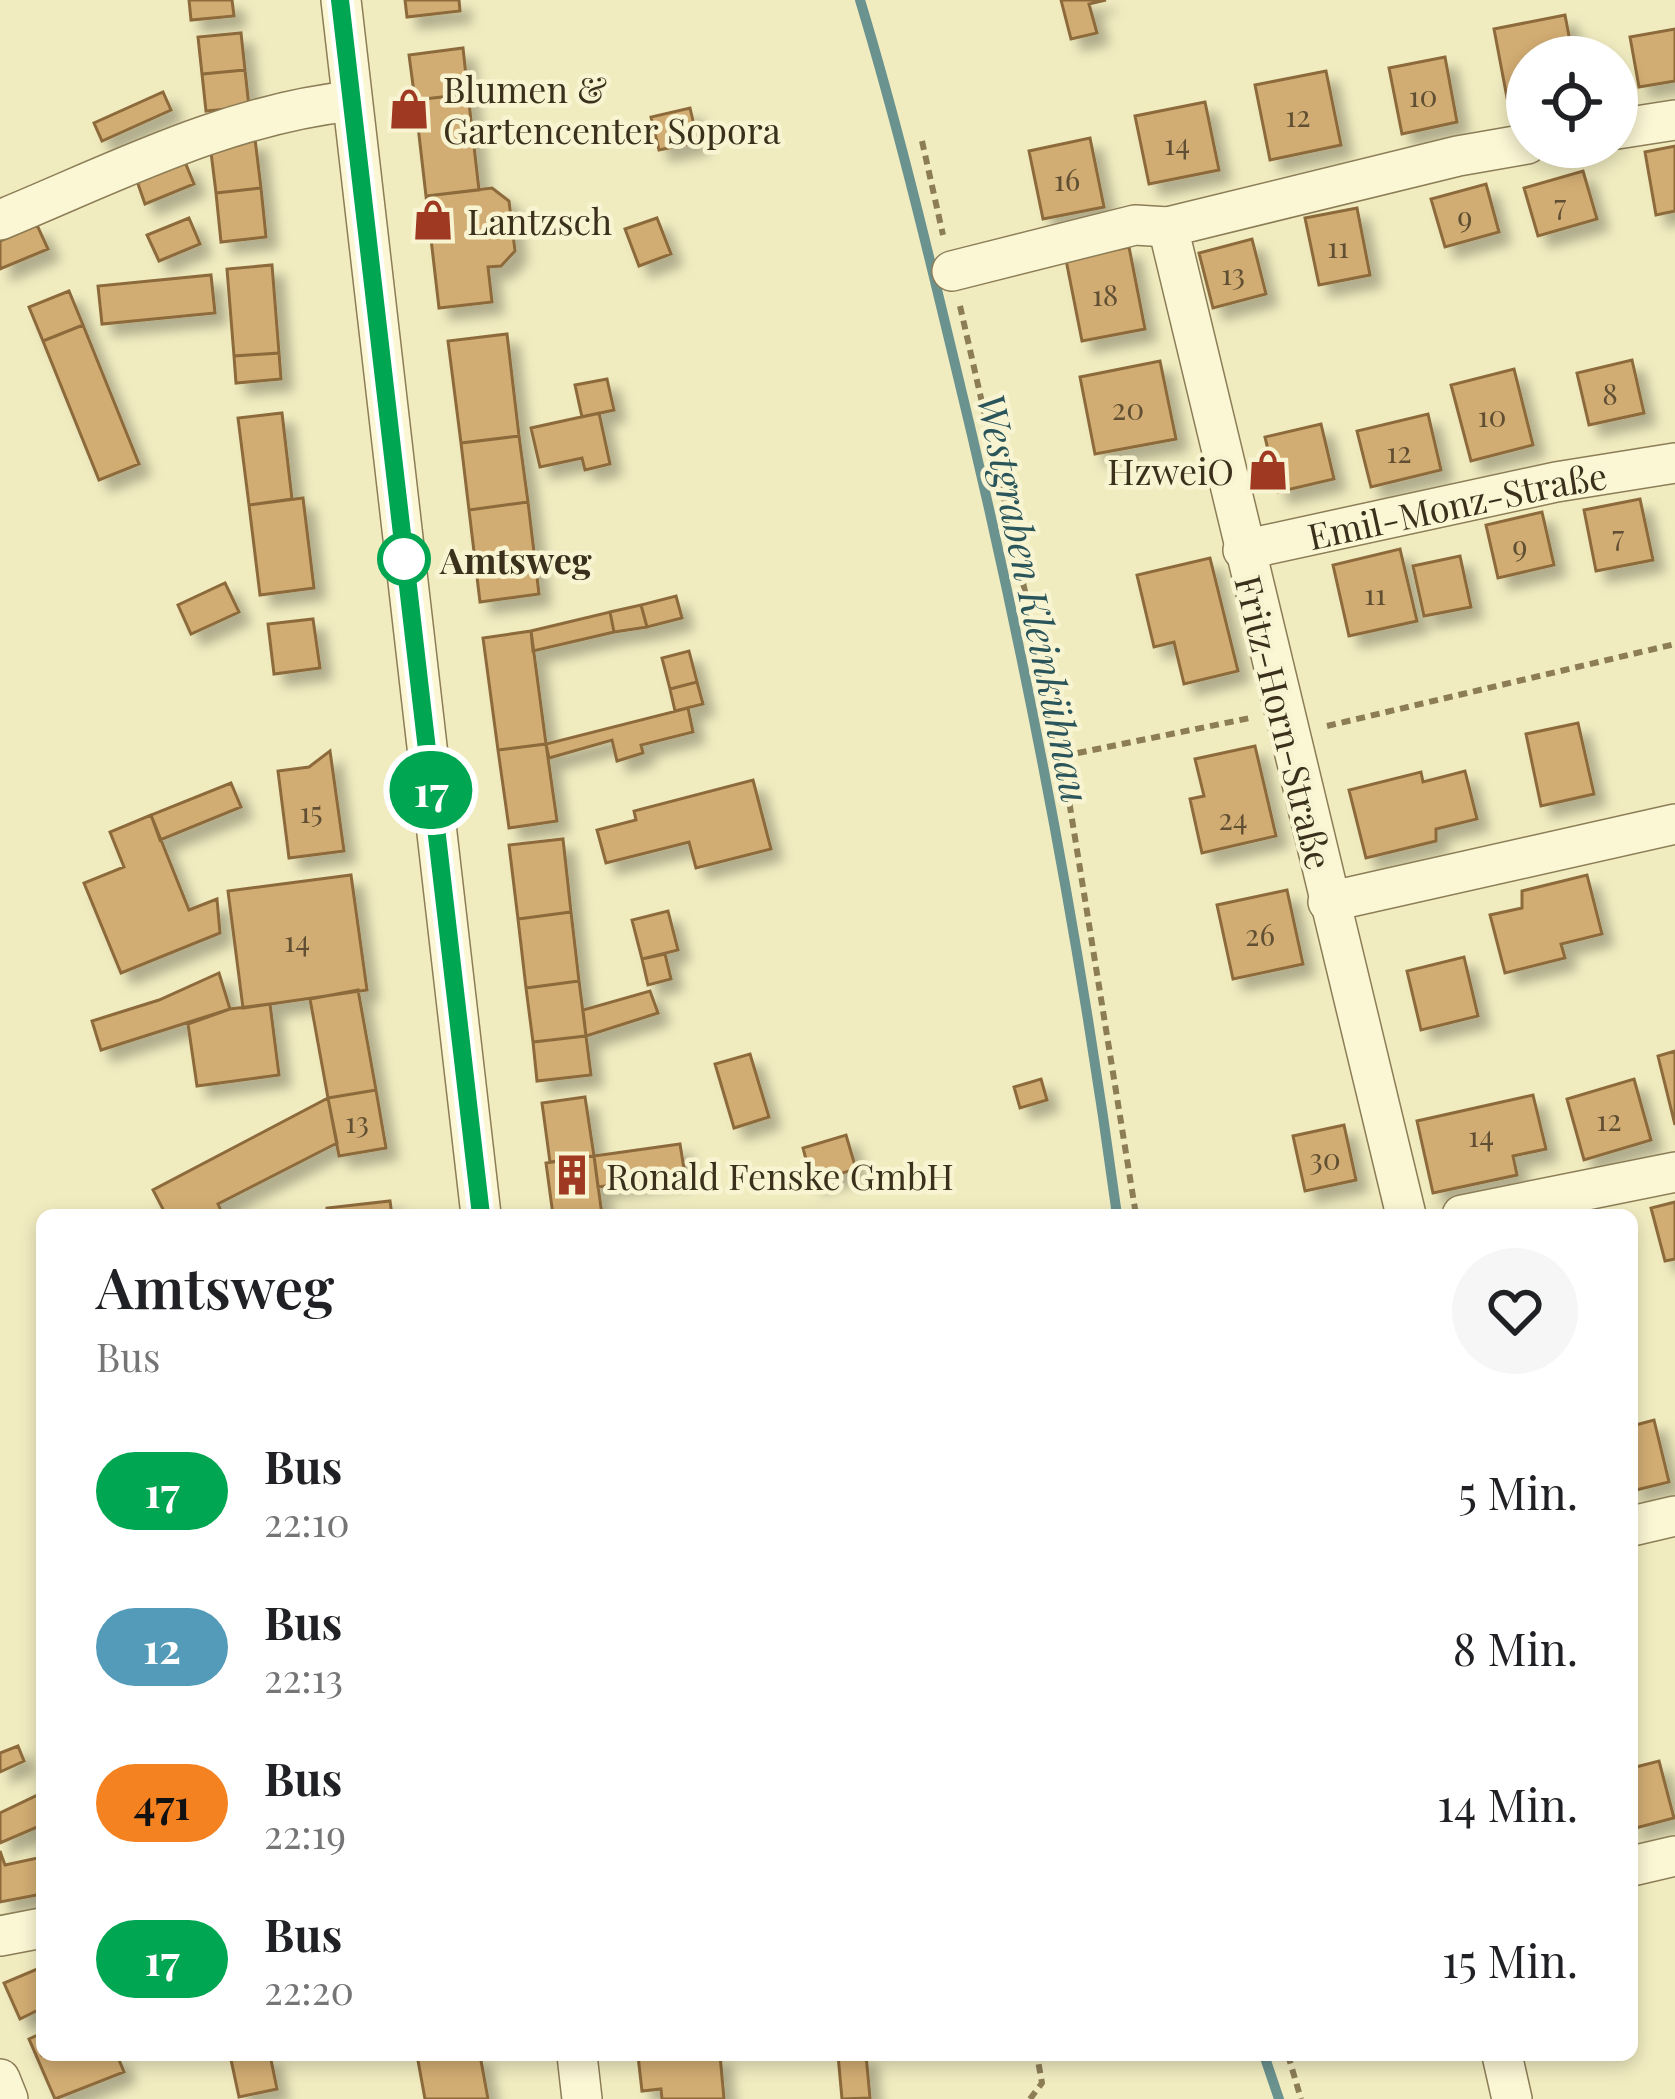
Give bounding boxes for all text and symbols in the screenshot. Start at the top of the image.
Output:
map controls [1506,36,1638,168]
button: locate [1506,36,1638,168]
place label: Blumen & Gartencenter Sopora [443,64,781,153]
house number: 10 [1408,75,1438,115]
shop icon: Blumen & Gartencenter Sopora [386,86,432,132]
house number: 12 [1285,95,1311,135]
house number: 14 [1164,123,1190,163]
house number: 16 [1054,159,1080,199]
house number: 7 [1554,184,1566,224]
place label: Lantzsch [467,196,612,244]
house number: 9 [1457,196,1473,236]
shop icon: Lantzsch [410,197,456,243]
house number: 11 [1327,226,1349,266]
house number: 13 [1221,253,1245,293]
house number: 18 [1092,274,1118,314]
house number: 8 [1602,373,1618,413]
house number: 20 [1112,388,1144,428]
water label: Westgraben Kleinkühnau [966,389,1104,807]
house number: 10 [1477,395,1507,435]
house number: 12 [1386,431,1412,471]
place label: HzweiO [1107,446,1234,494]
shop icon: HzweiO [1245,447,1291,493]
street label: Emil-Monz-Straße [1303,450,1610,559]
house number: 7 [1612,515,1624,555]
house number: 9 [1512,525,1528,565]
marker: Amtsweg [379,534,429,584]
place label: Amtsweg [439,535,592,583]
street label: Fritz-Horn-Straße [1225,570,1345,874]
house number: 11 [1364,573,1386,613]
line badge: 17 [377,751,485,829]
text: 17 [413,762,449,818]
house number: 15 [299,791,323,831]
house number: 24 [1218,798,1248,838]
house number: 26 [1245,914,1275,954]
house number: 14 [284,920,310,960]
house number: 12 [1596,1099,1622,1139]
house number: 13 [345,1101,369,1141]
house number: 14 [1468,1115,1494,1155]
house number: 30 [1309,1138,1341,1178]
place label: Ronald Fenske GmbH [606,1151,954,1199]
building icon: Ronald Fenske GmbH [549,1152,595,1198]
text: Amtsweg [96,1247,334,1323]
button: heart [1452,1248,1578,1374]
text: Bus [96,1330,160,1382]
text: Bus [264,1435,342,1495]
text: 5 Min. [1458,1461,1578,1521]
text: 17 [144,1463,180,1519]
text: 22:10 [264,1495,350,1547]
text: Bus [264,1591,342,1651]
text: 8 Min. [1453,1617,1578,1677]
text: 12 [143,1619,181,1675]
text: 22:13 [264,1651,343,1703]
text: Bus [264,1747,342,1807]
text: 14 Min. [1437,1773,1578,1833]
text: 471 [134,1775,190,1831]
text: 22:19 [264,1807,346,1859]
text: Bus [264,1903,342,1963]
text: 15 Min. [1442,1929,1578,1989]
text: 17 [144,1931,180,1987]
text: 22:20 [264,1963,354,2015]

